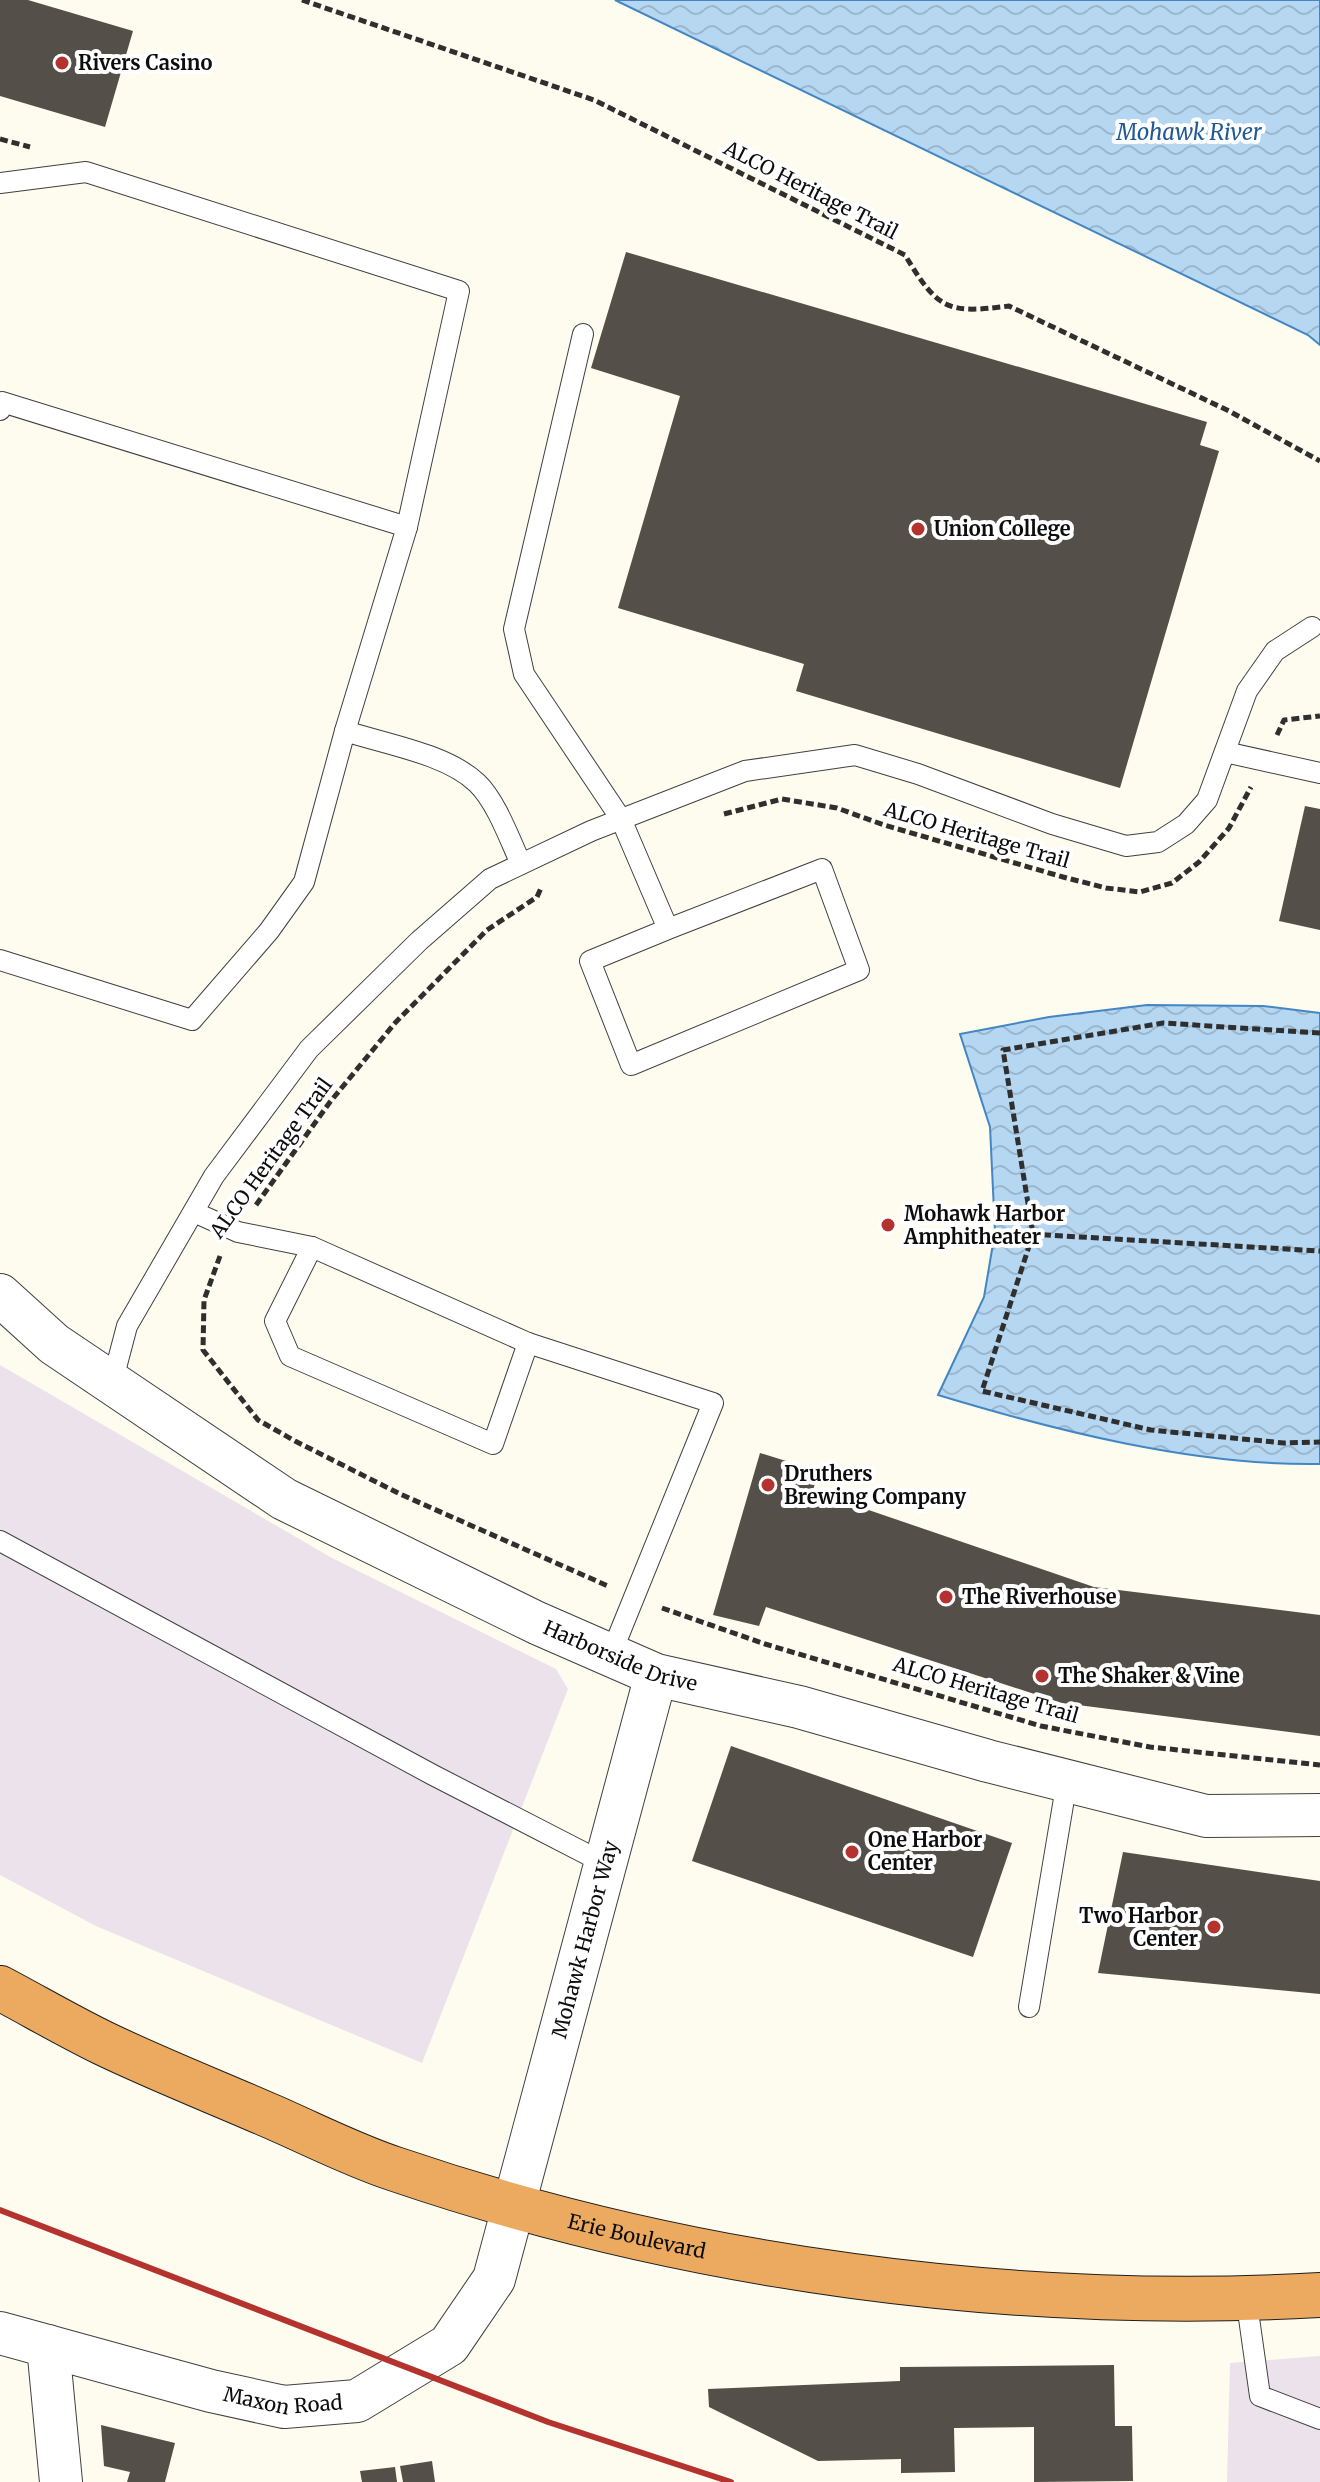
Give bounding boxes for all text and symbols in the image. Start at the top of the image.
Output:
place label: Rivers Casino [78,50,212,75]
marker: Rivers Casino [53,54,71,72]
water label: Mohawk River [1115,118,1263,146]
street label: ALCO Heritage Trail [719,134,902,244]
place label: Union College [934,516,1071,541]
marker: Union College [909,520,927,538]
street label: ALCO Heritage Trail [881,796,1073,873]
street label: ALCO Heritage Trail [204,1073,337,1243]
place label: Mohawk Harbor Amphitheater [903,1201,1065,1249]
marker: Mohawk Harbor Amphitheater [879,1216,897,1234]
place label: Druthers Brewing Company [784,1461,966,1509]
marker: Druthers Brewing Company [759,1476,777,1494]
place label: The Riverhouse [962,1584,1117,1609]
marker: The Riverhouse [937,1588,955,1606]
street label: Harborside Drive [540,1614,700,1696]
street label: ALCO Heritage Trail [890,1651,1082,1728]
place label: The Shaker & Vine [1058,1663,1240,1688]
marker: The Shaker & Vine [1033,1667,1051,1685]
place label: One Harbor Center [868,1827,982,1875]
street label: Mohawk Harbor Way [546,1837,623,2041]
marker: One Harbor Center [843,1843,861,1861]
place label: Two Harbor Center [1079,1903,1198,1951]
marker: Two Harbor Center [1205,1918,1223,1936]
street label: Erie Boulevard [565,2208,708,2263]
street label: Maxon Road [221,2381,343,2420]

